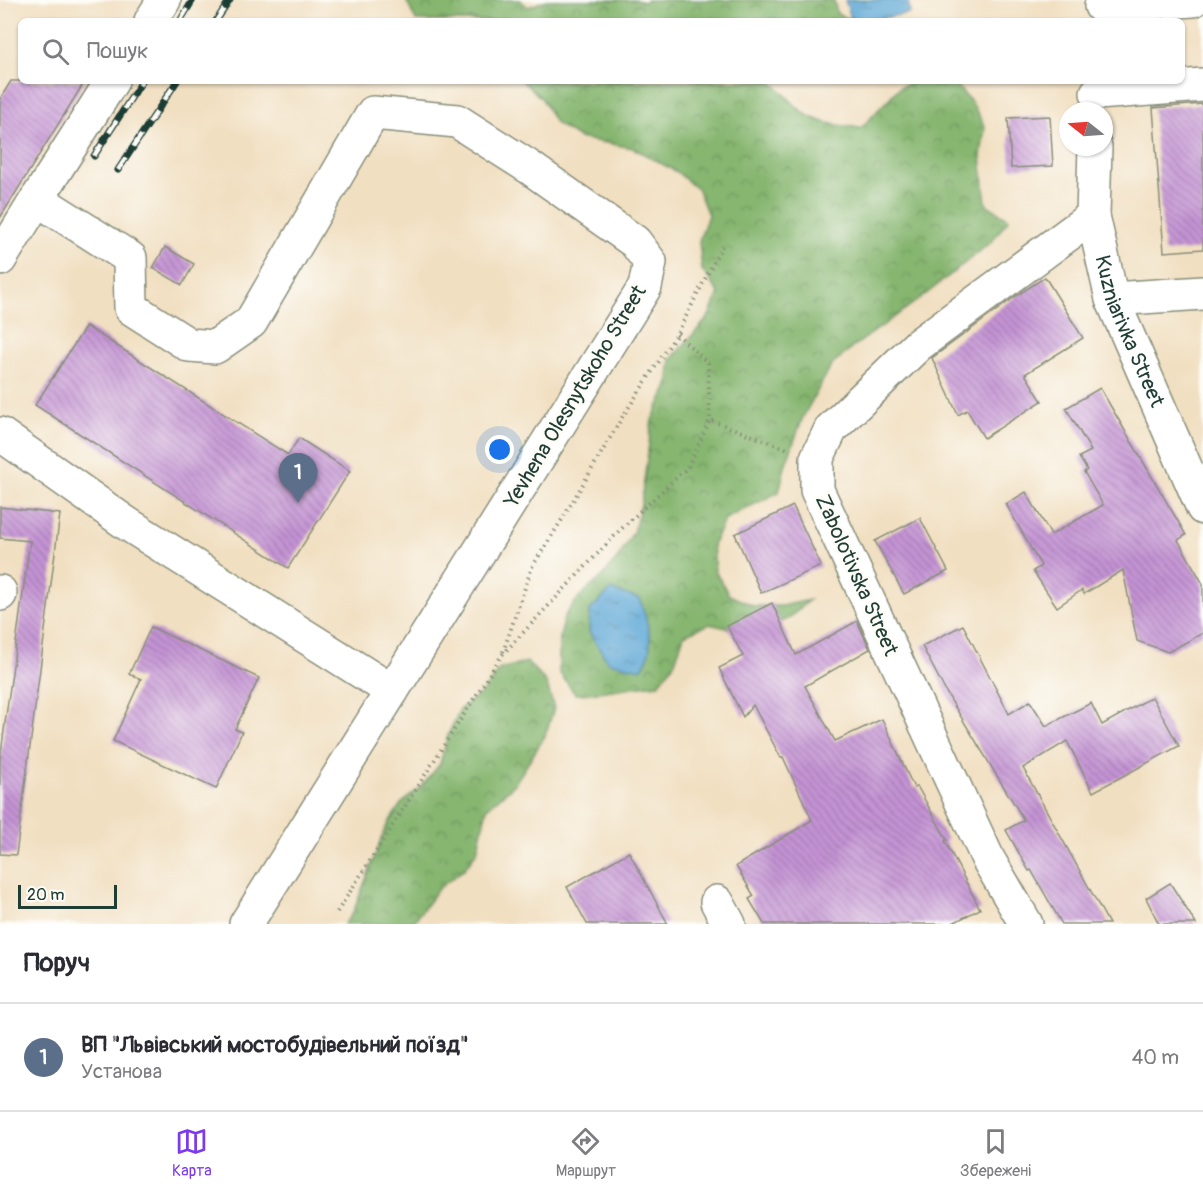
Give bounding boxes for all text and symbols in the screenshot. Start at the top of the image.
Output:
search box [18,18,1185,84]
icon: search [39,35,72,68]
text: Пошук [87,37,148,65]
north arrow [1059,102,1113,156]
street label: Kuzniarivka Street [1088,253,1171,412]
street label: Yevhena Olesnytskoho Street [498,280,653,513]
your location [485,435,514,464]
pin: 1 [278,454,318,503]
street label: Zabolotivska Street [809,490,904,660]
scale bar [18,882,117,910]
text: 20 m [27,885,65,905]
text: Поруч [24,947,90,979]
text: ВП "Львівський мостобудівельний поїзд" [81,1031,469,1059]
text: 1 [40,1045,47,1070]
text: 40 m [1132,1045,1179,1070]
text: Установа [81,1059,162,1084]
tab: Карта [172,1125,212,1181]
tab: Маршрут [556,1125,616,1181]
tab: Збережені [960,1125,1031,1181]

